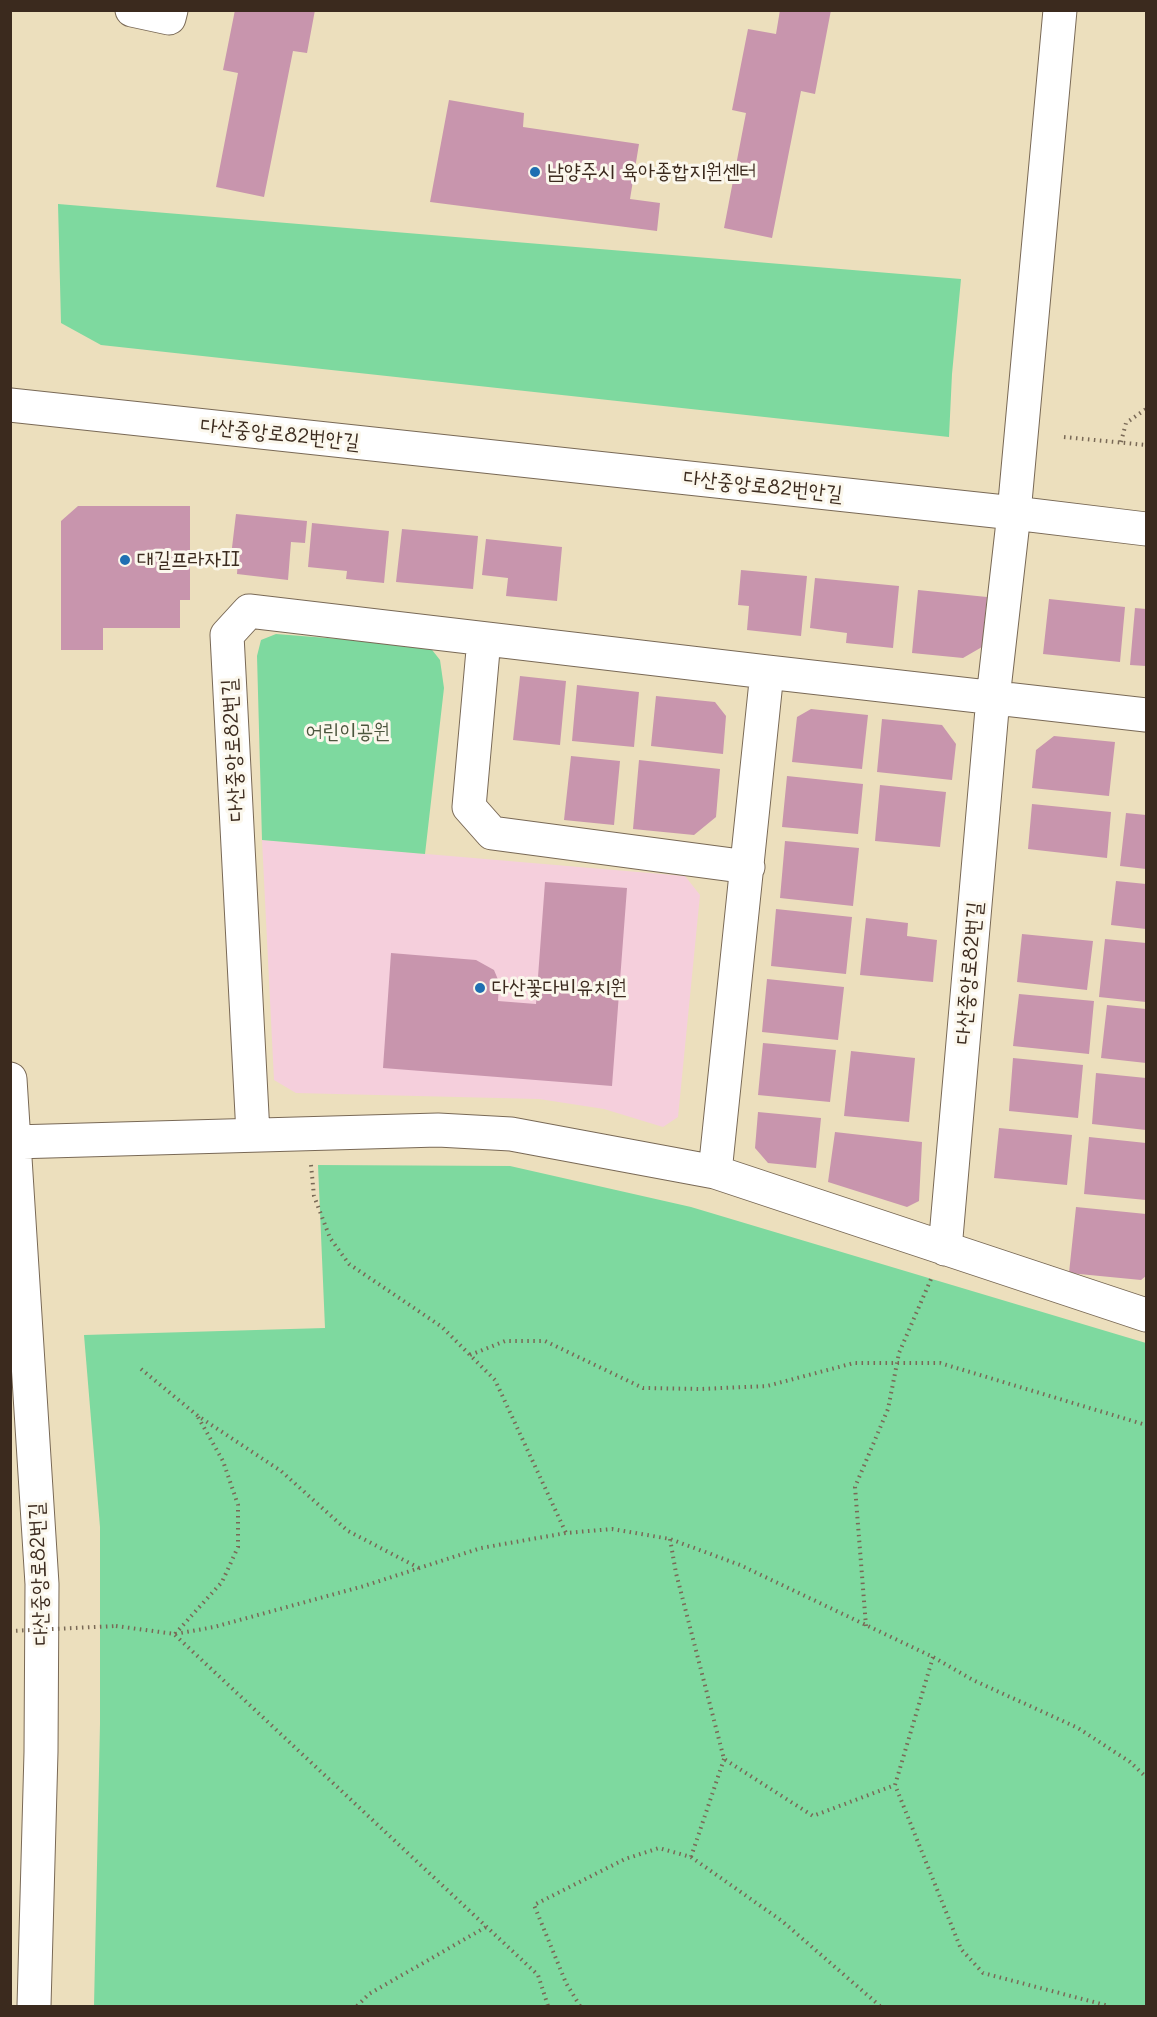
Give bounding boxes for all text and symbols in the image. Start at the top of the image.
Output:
place label: 남양주시 육아종합지원센터 [547,159,757,185]
marker: 남양주시 육아종합지원센터 [528,165,542,179]
street label: 다산중앙로82번안길 [199,413,361,455]
street label: 다산중앙로82번안길 [682,465,844,507]
place label: 대길프라자II [137,547,240,573]
marker: 대길프라자II [118,553,132,567]
street label: 다산중앙로82번길 [217,678,249,822]
park label: 어린이공원 [306,719,390,745]
street label: 다산중앙로82번길 [950,901,988,1045]
place label: 다산꽃다비유치원 [492,975,627,1001]
marker: 다산꽃다비유치원 [473,981,487,995]
street label: 다산중앙로82번길 [24,1502,54,1646]

